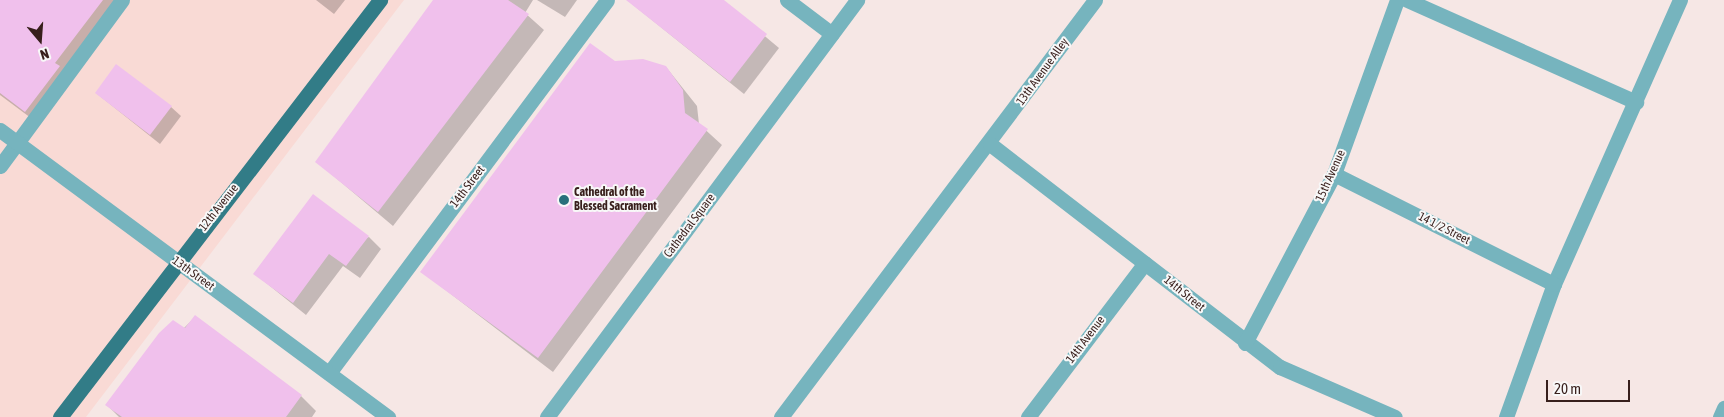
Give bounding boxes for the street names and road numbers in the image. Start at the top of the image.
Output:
street label: 13th Avenue Alley [1014,36,1072,108]
street label: 15th Avenue [1313,148,1349,204]
street label: 14th Street [448,163,488,211]
street label: 12th Avenue [196,182,242,234]
street label: Cathedral Square [661,191,719,261]
street label: 14 1/2 Street [1416,210,1472,248]
street label: 13th Street [169,254,217,294]
street label: 14th Street [1161,273,1207,315]
street label: 14th Avenue [1064,314,1108,366]

